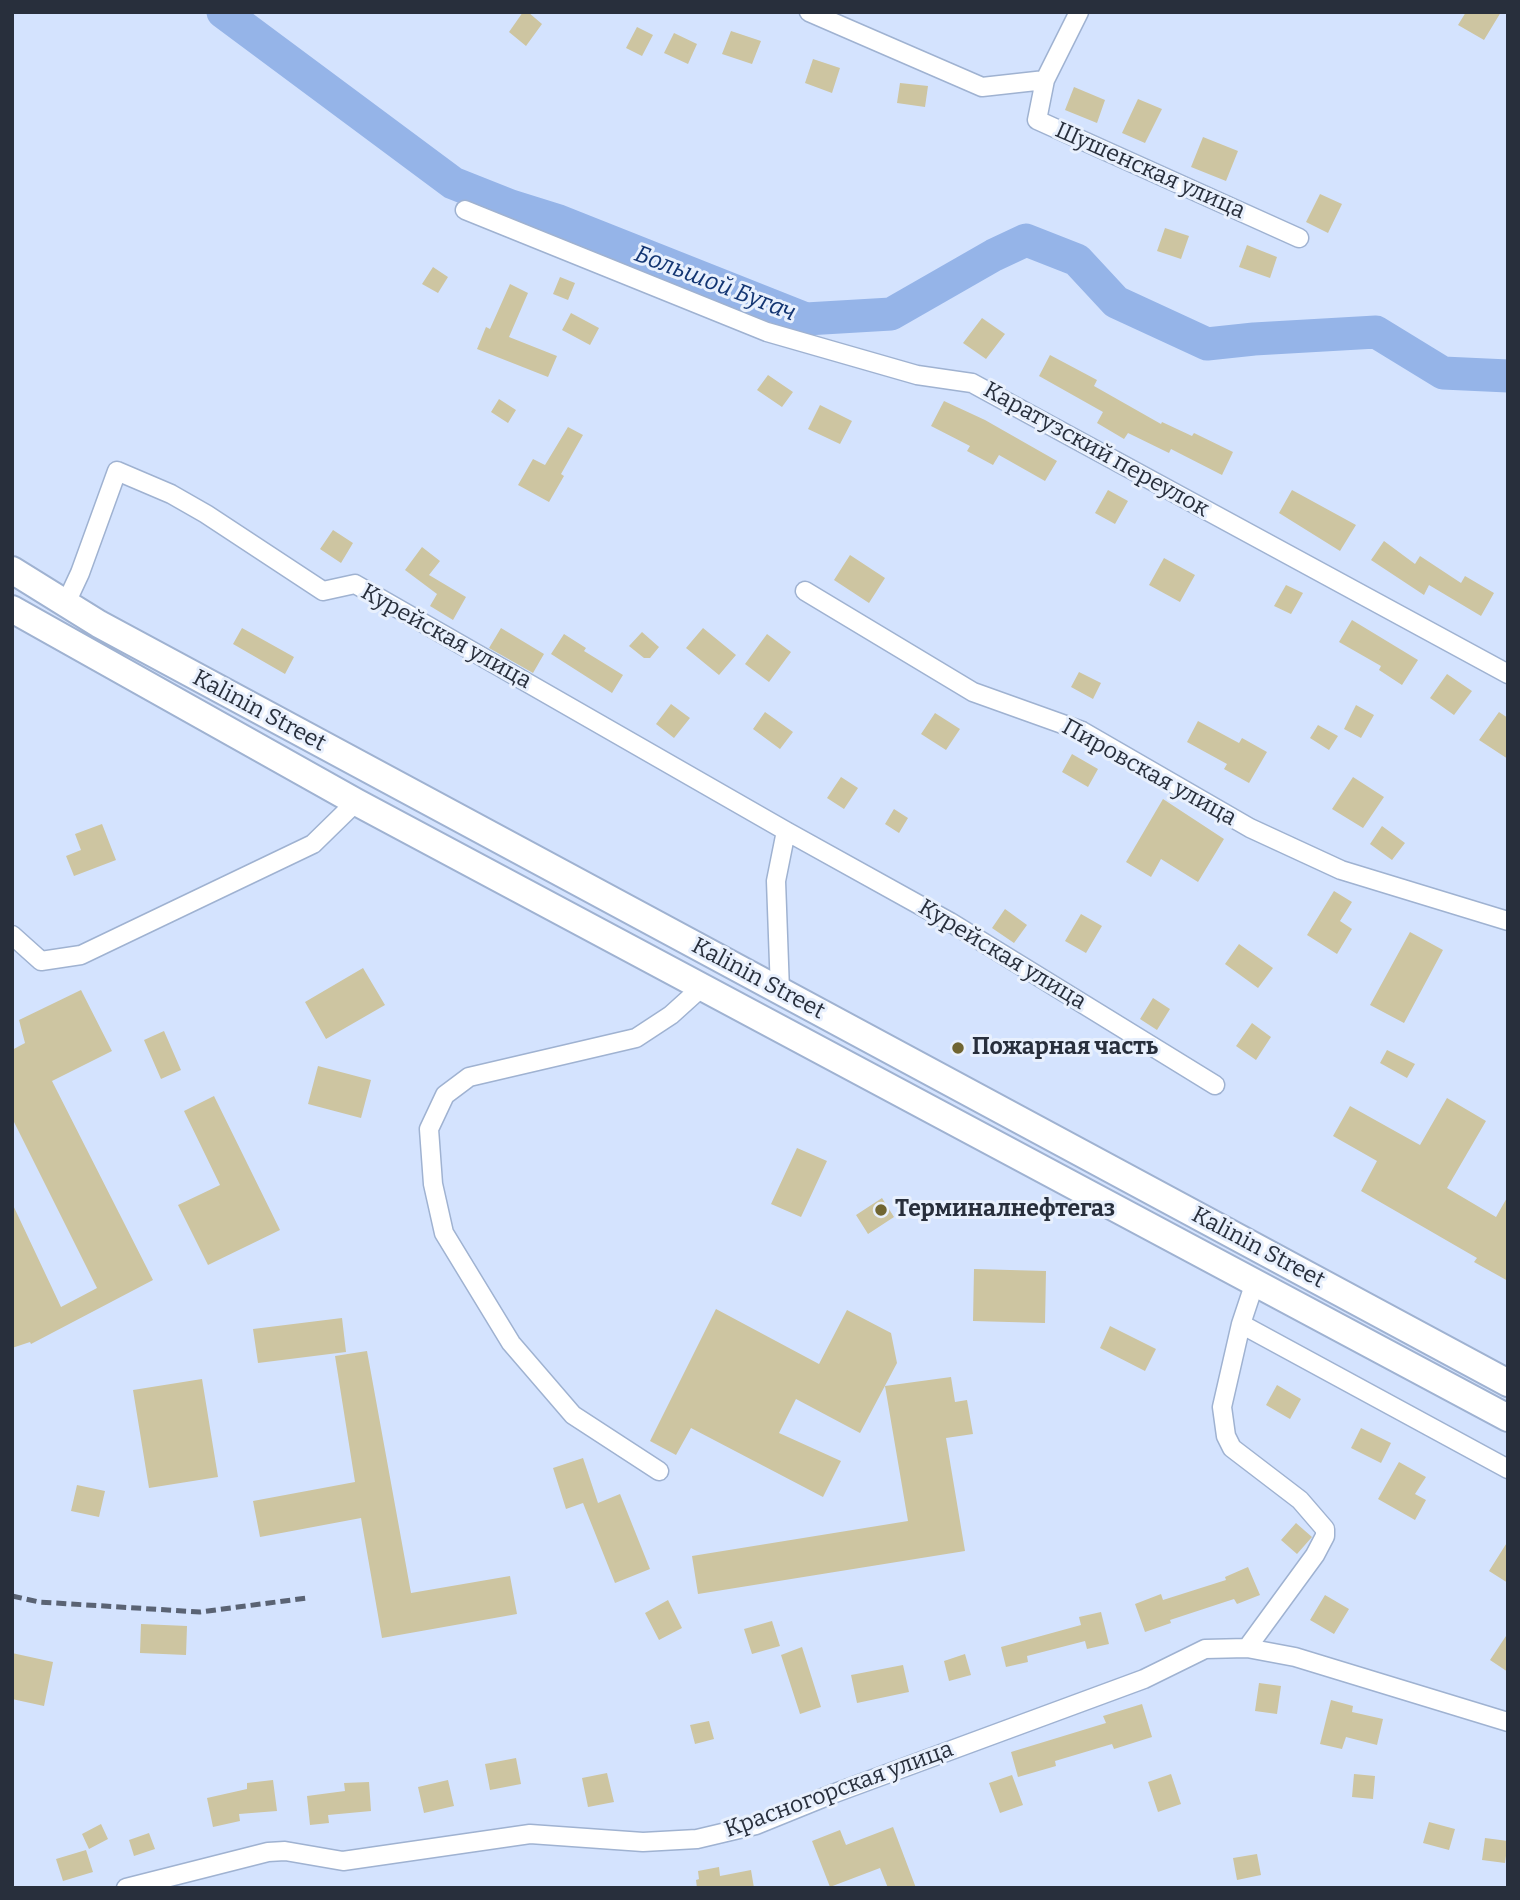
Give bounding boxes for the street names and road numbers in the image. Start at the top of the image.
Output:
street label: Шушенская улица [1051,117,1249,225]
street label: Каратузский переулок [978,377,1214,523]
street label: Курейская улица [356,579,536,695]
street label: Kalinin Street [188,664,330,758]
street label: Пировская улица [1057,714,1241,832]
street label: Курейская улица [913,894,1091,1016]
street label: Kalinin Street [687,932,829,1026]
street label: Kalinin Street [1187,1201,1329,1295]
street label: Красногорская улица [721,1736,957,1844]

